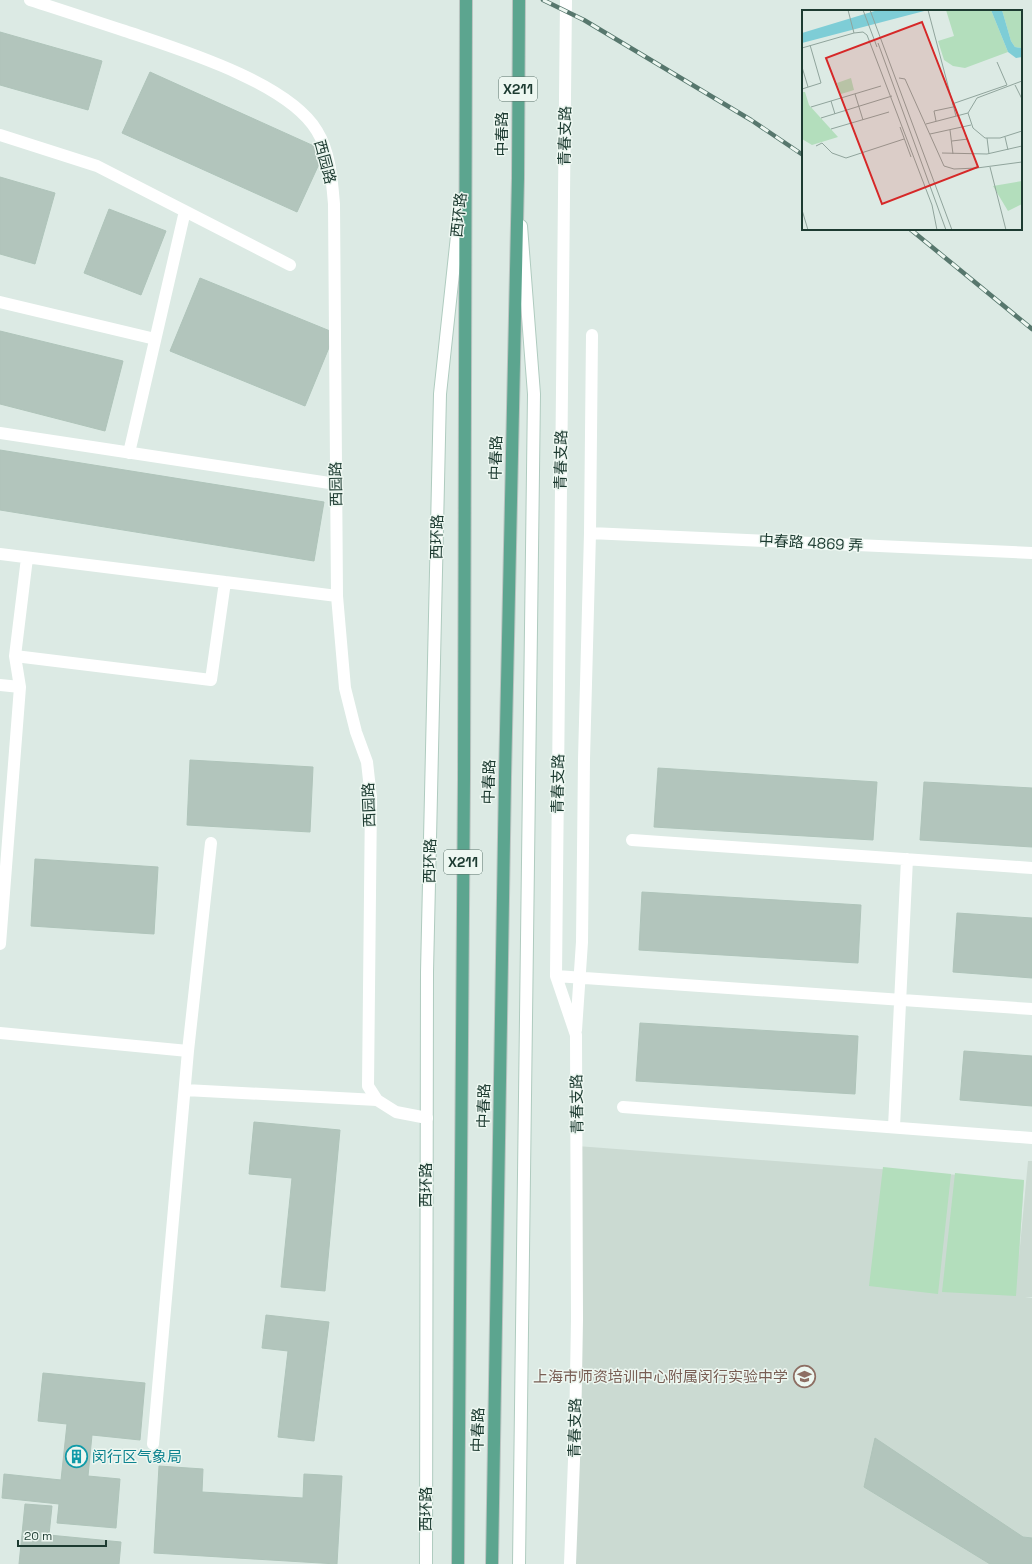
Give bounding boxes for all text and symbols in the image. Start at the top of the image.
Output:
inset map [802,10,1022,230]
road number: X211 [499,77,537,101]
street label: 青春支路 [554,106,575,166]
street label: 中春路 [492,111,511,157]
street label: 西园路 [310,138,340,186]
street label: 西环路 [447,192,470,238]
street label: 青春支路 [550,430,571,490]
street label: 中春路 [486,435,505,481]
street label: 西园路 [326,461,345,507]
street label: 西环路 [427,514,446,560]
street label: 中春路 4869 弄 [758,530,864,555]
street label: 青春支路 [547,754,568,814]
street label: 中春路 [479,759,498,805]
street label: 西园路 [358,782,379,828]
street label: 西环路 [420,838,439,884]
road number: X211 [444,850,482,874]
street label: 青春支路 [566,1074,587,1134]
street label: 中春路 [474,1083,493,1129]
street label: 西环路 [416,1162,435,1208]
school or university icon: 上海市师资培训中心附属闵行实验中学 [791,1364,817,1390]
place label: 上海市师资培训中心附属闵行实验中学 [533,1367,788,1386]
street label: 青春支路 [564,1398,585,1458]
street label: 中春路 [468,1407,487,1453]
building icon: 闵行区气象局 [64,1444,90,1470]
place label: 闵行区气象局 [92,1447,182,1466]
street label: 西环路 [416,1486,435,1532]
scale bar [18,1522,106,1548]
text: 20 m [24,1528,52,1544]

